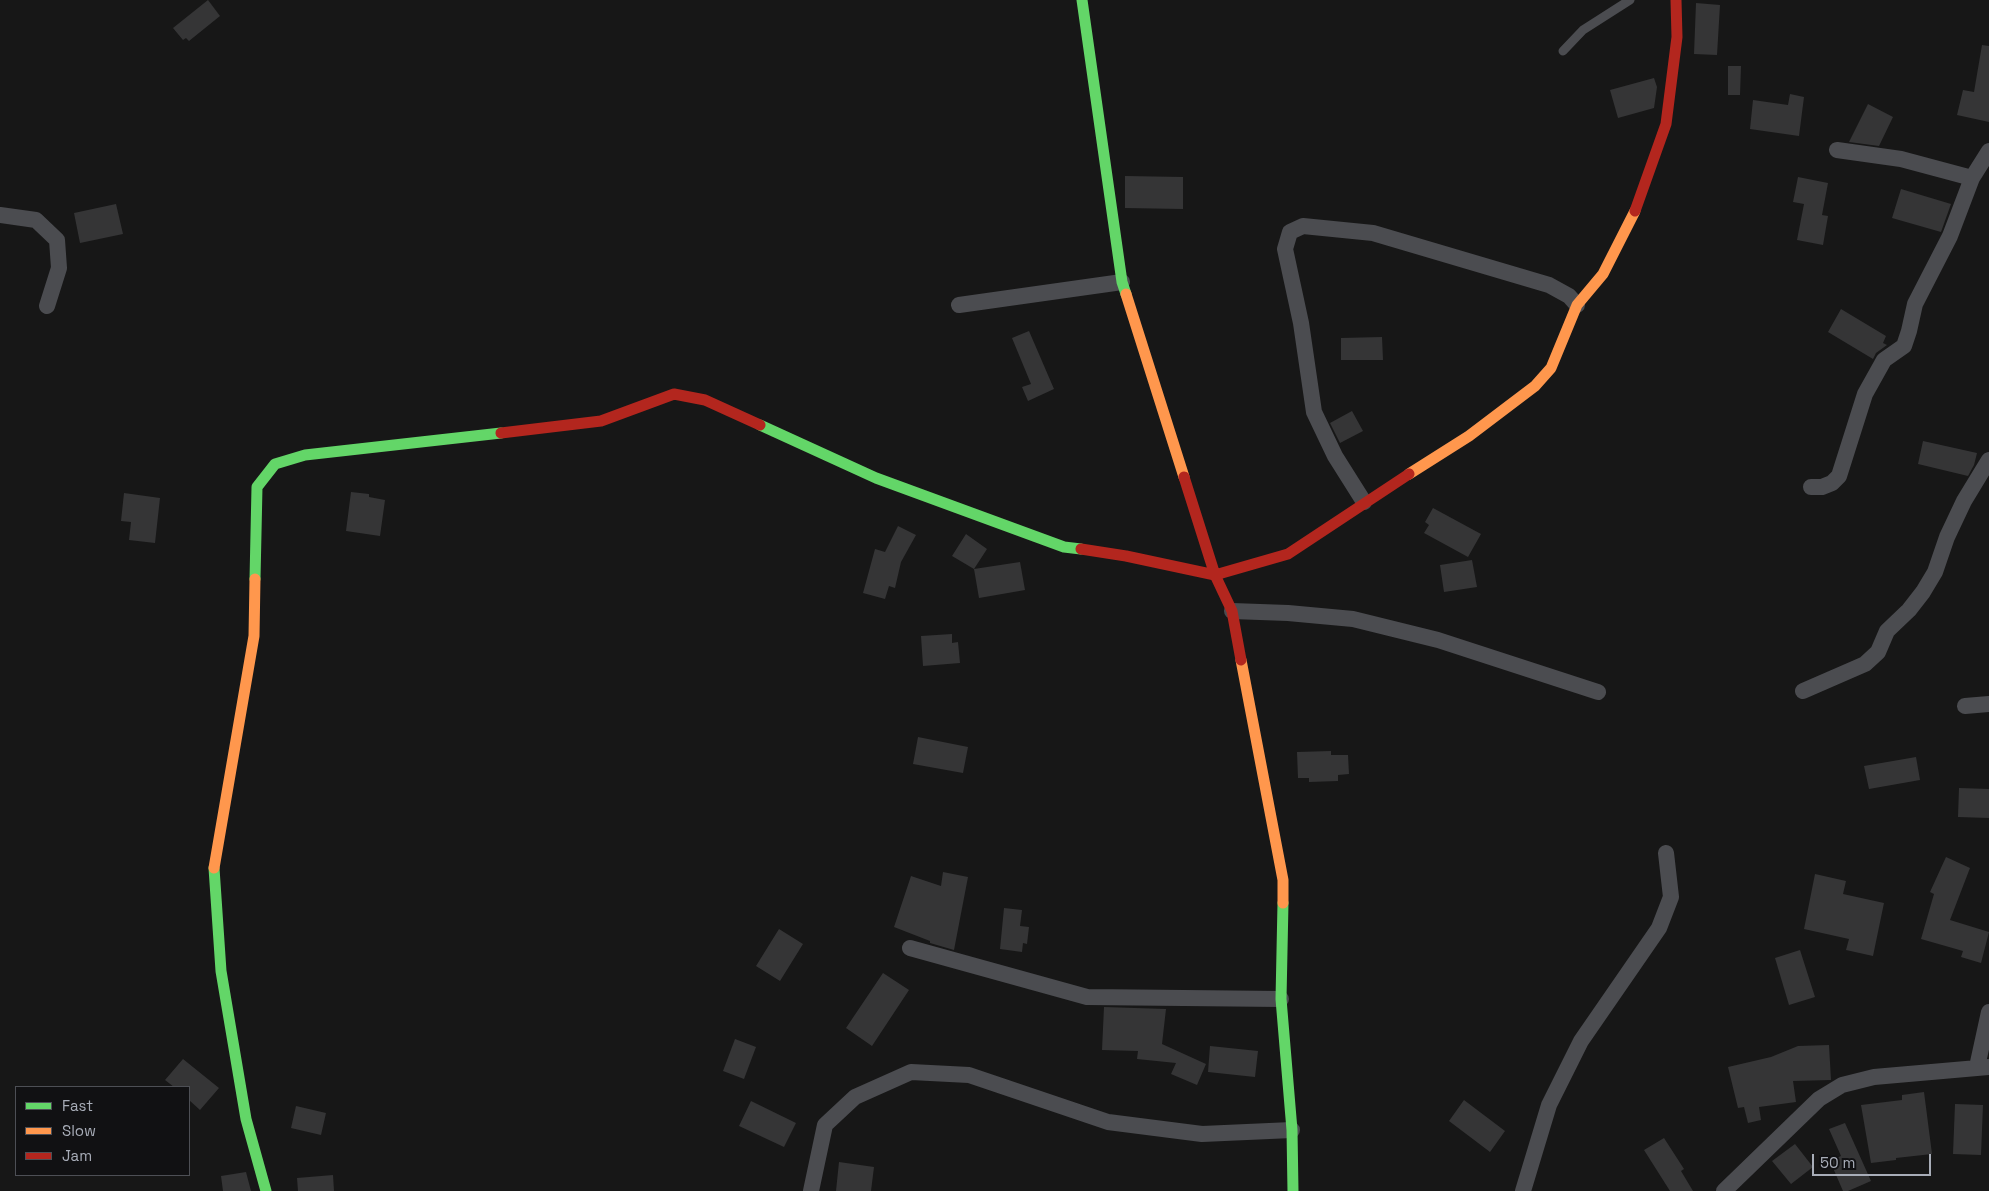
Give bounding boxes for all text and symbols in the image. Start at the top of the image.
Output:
legend [15,1086,190,1176]
text: Fast [62,1096,93,1115]
text: Slow [62,1121,96,1140]
scale bar [1814,1144,1933,1176]
text: Jam [62,1146,92,1165]
text: 50 m [1820,1153,1855,1172]

